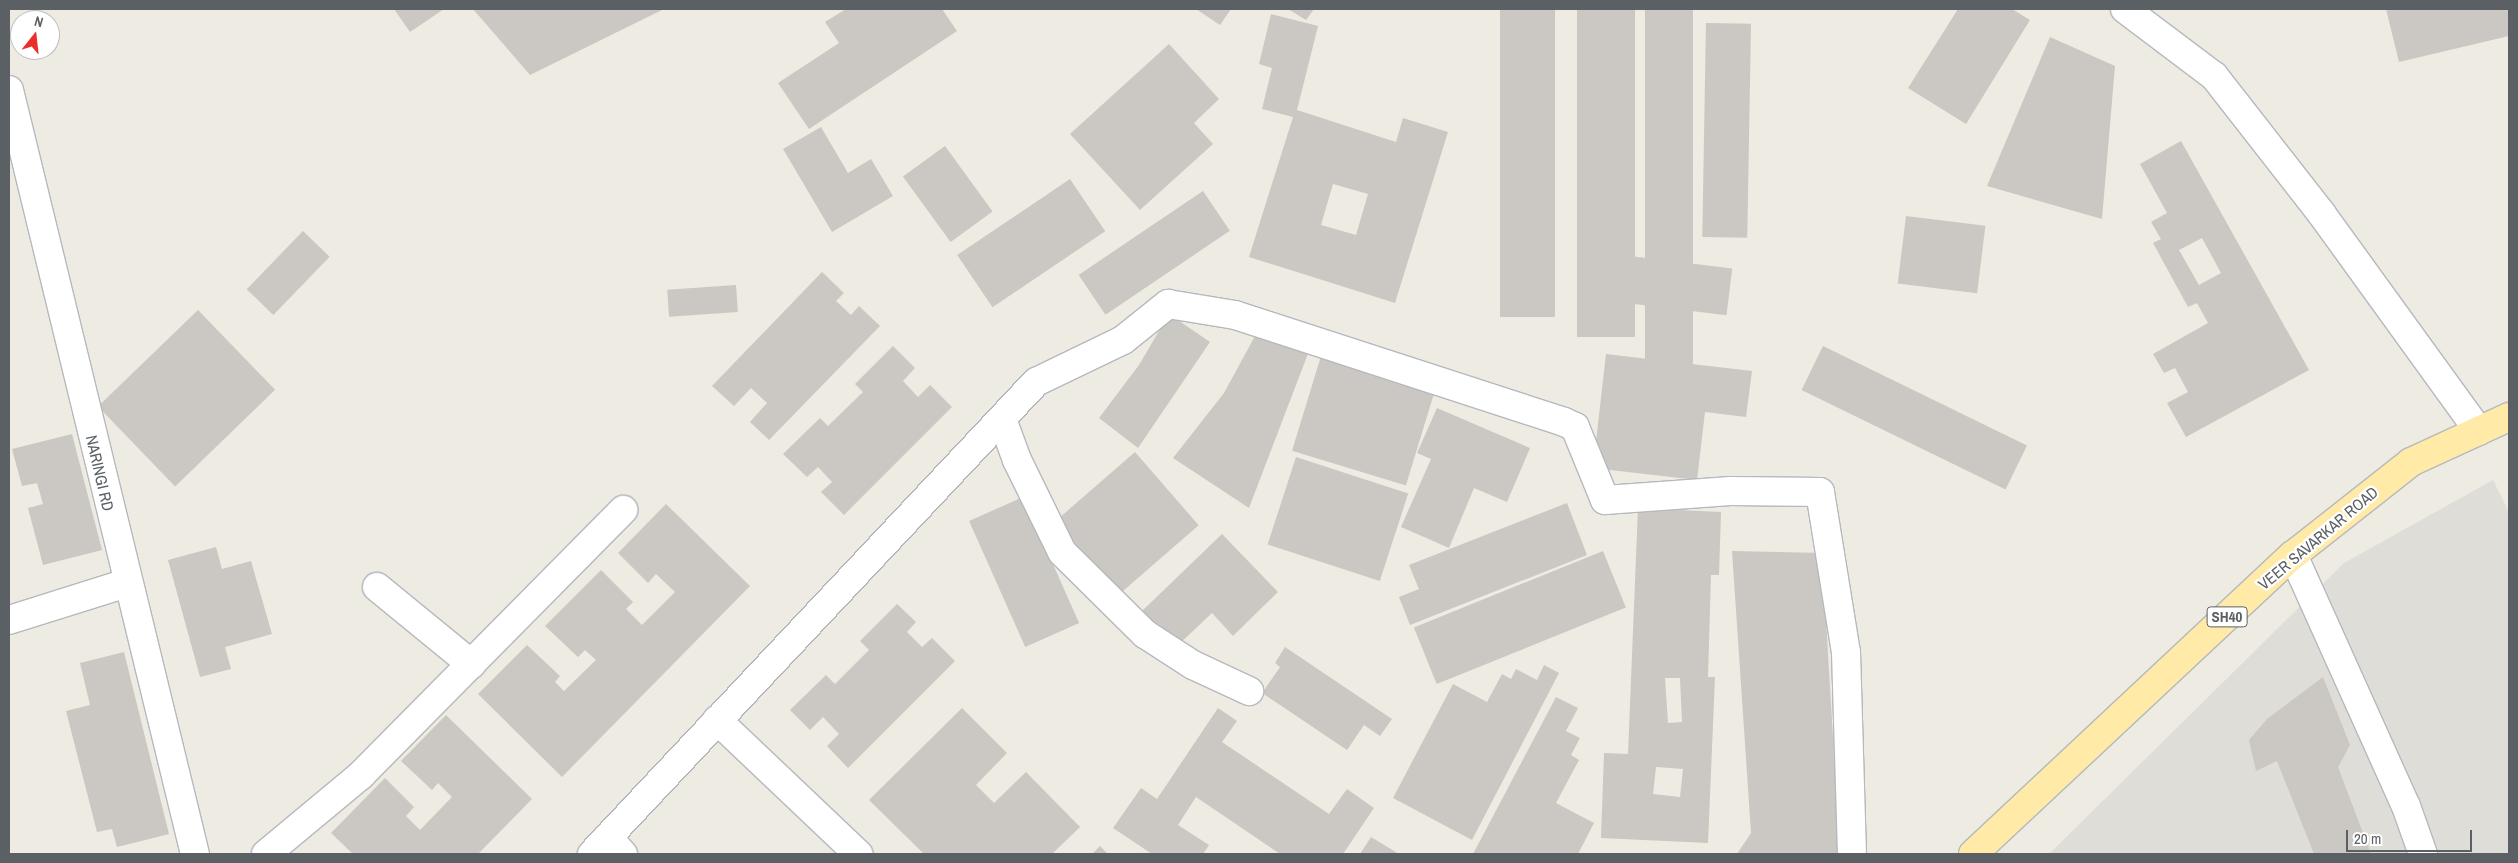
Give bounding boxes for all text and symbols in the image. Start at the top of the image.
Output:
north arrow [10,10,60,60]
text: N [32,12,45,31]
street label: NARINGI RD [82,433,118,513]
street label: VEER SAVARKAR ROAD [2254,482,2382,594]
road number: SH40 [2206,604,2248,630]
scale bar [2348,820,2474,852]
text: 20 m [2354,828,2381,849]

